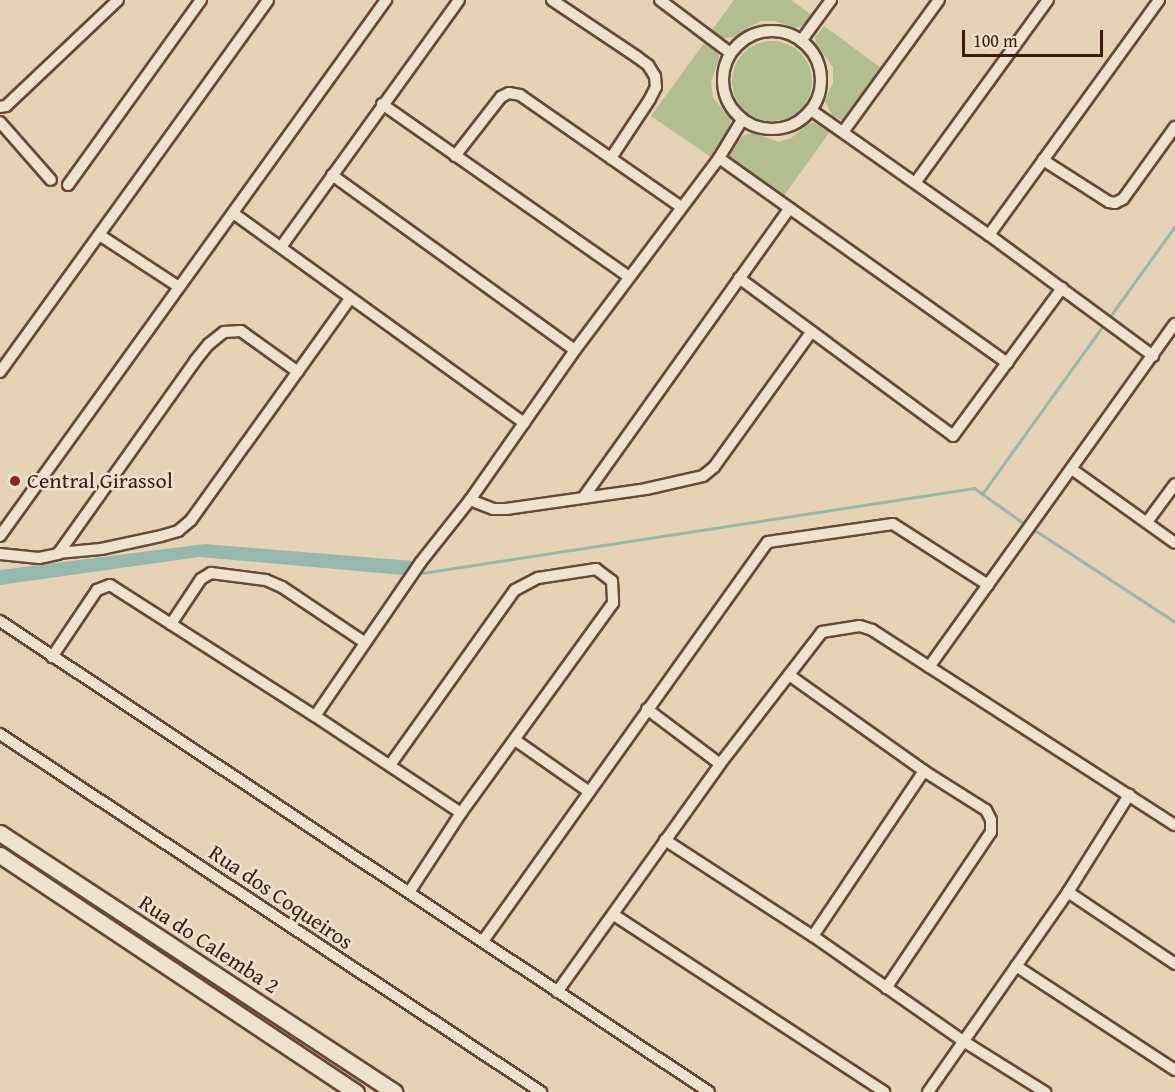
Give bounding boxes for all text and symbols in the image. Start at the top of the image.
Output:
scale bar [965,18,1106,56]
text: 100 m [973,27,1018,54]
place label: Central Girassol [27,468,173,494]
marker: Central Girassol [8,474,22,488]
street label: Rua dos Coqueiros [204,839,358,955]
street label: Rua do Calemba 2 [134,889,284,999]

